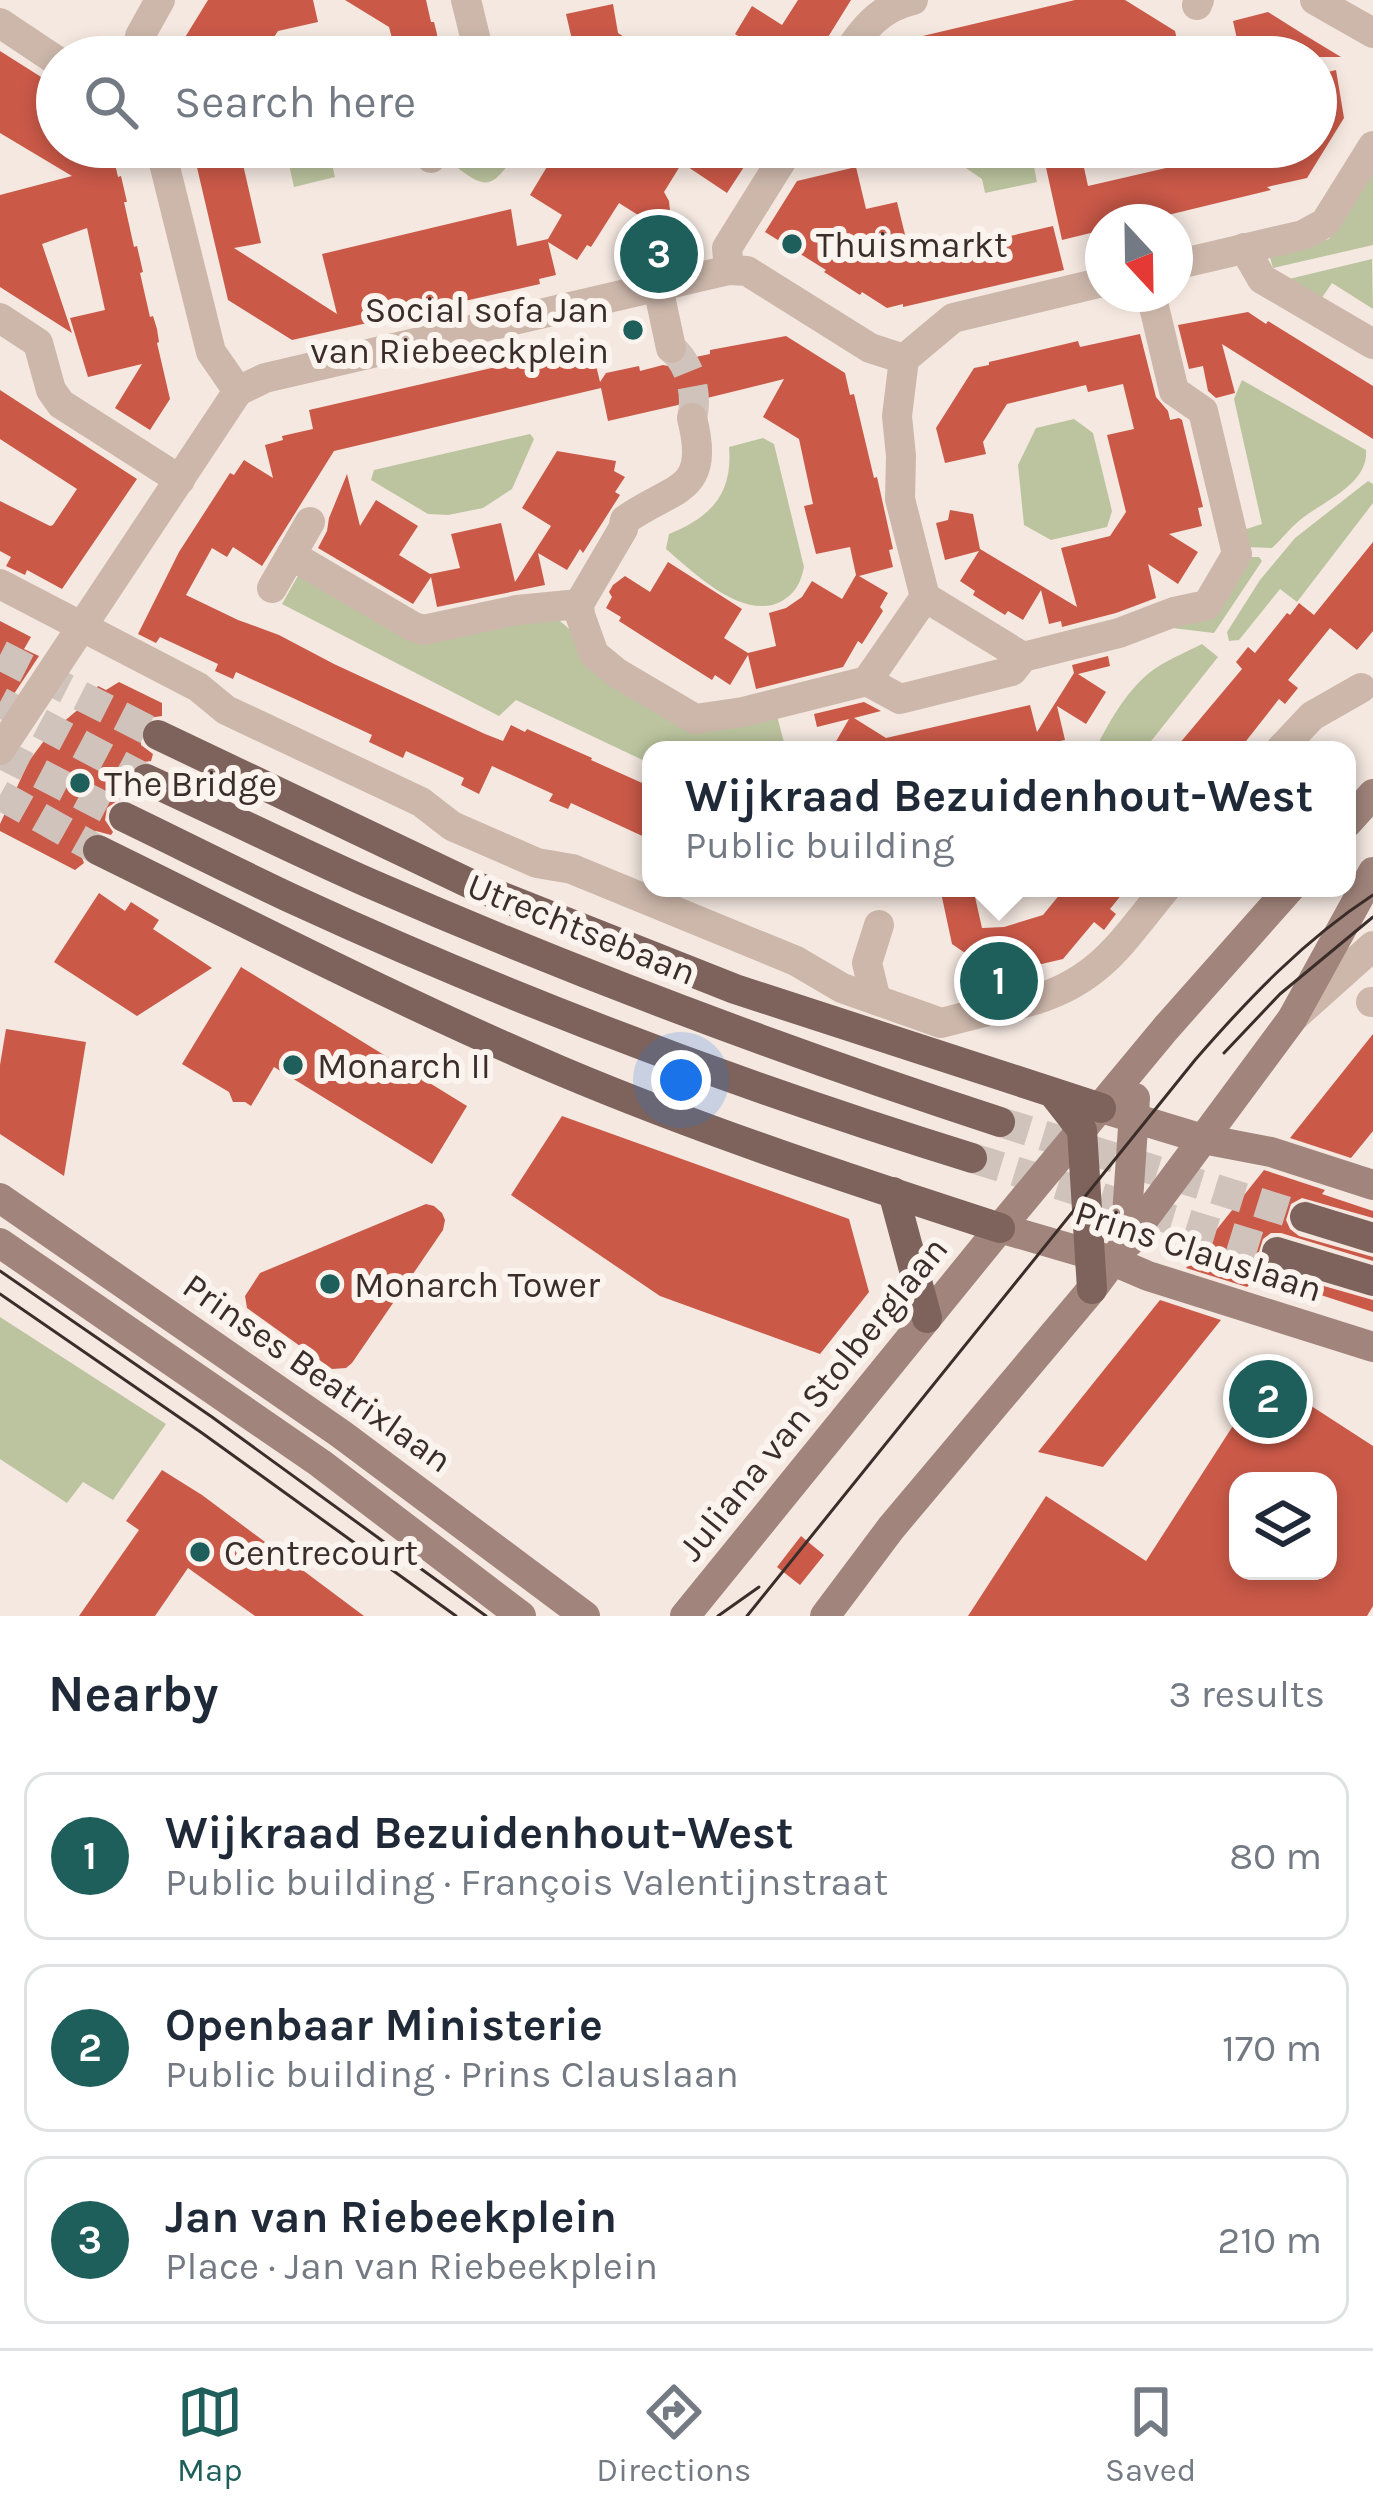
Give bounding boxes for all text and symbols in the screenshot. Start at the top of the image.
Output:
search box [36,36,1337,168]
icon: search [78,69,144,135]
text: Search here [174,76,416,128]
north arrow [1085,204,1193,312]
pin: 3 [620,209,698,299]
place label: Thuismarkt [816,224,1008,266]
marker: Thuismarkt [779,231,805,257]
place label: Social sofa Jan van Riebeeckplein [310,289,609,372]
marker: Social sofa Jan van Riebeeckplein [620,317,646,343]
popup [642,741,1356,897]
place label: The Bridge [104,763,277,805]
marker: The Bridge [67,770,93,796]
text: Wijkraad Bezuidenhout-West [685,770,1313,822]
text: Public building [685,822,955,868]
street label: Utrechtsebaan [461,864,702,994]
pin: 1 [960,936,1038,1026]
place label: Monarch II [317,1045,491,1087]
your location [651,1050,711,1110]
marker: Monarch II [280,1052,306,1078]
street label: Prins Clauslaan [1070,1191,1327,1311]
street label: Juliana van Stolberglaan [669,1228,956,1569]
street label: Prinses Beatrixlaan [175,1264,460,1481]
place label: Monarch Tower [354,1264,601,1306]
marker: Monarch Tower [317,1271,343,1297]
pin: 2 [1229,1354,1307,1444]
map controls [1229,1472,1337,1580]
button: layers [1229,1472,1337,1580]
place label: Centrecourt [224,1532,418,1574]
marker: Centrecourt [187,1539,213,1565]
text: Nearby [48,1664,218,1724]
text: 3 results [1168,1671,1325,1717]
text: Wijkraad Bezuidenhout-West [165,1807,794,1859]
text: 1 [83,1833,97,1879]
text: 80 m [1229,1833,1322,1879]
text: Public building · François Valentijnstraat [165,1859,888,1905]
text: Openbaar Ministerie [165,1999,603,2051]
text: 2 [78,2025,102,2071]
text: 170 m [1222,2025,1322,2071]
text: Public building · Prins Clauslaan [165,2051,739,2097]
text: Jan van Riebeekplein [165,2191,617,2243]
text: 3 [78,2217,102,2263]
text: 210 m [1218,2217,1322,2263]
text: Place · Jan van Riebeekplein [165,2243,658,2289]
tab: Map [177,2379,243,2489]
tab: Directions [596,2379,751,2489]
tab: Saved [1105,2379,1196,2489]

